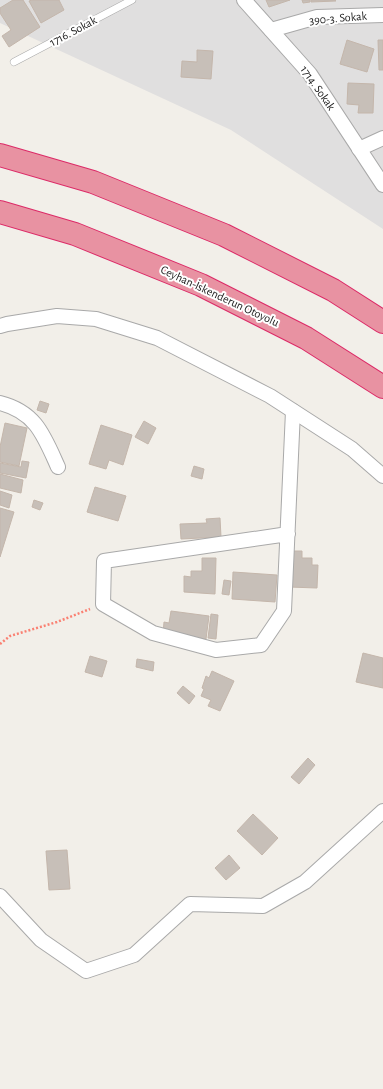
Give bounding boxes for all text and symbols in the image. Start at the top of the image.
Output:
street label: 390-3. Sokak [309,9,368,26]
street label: 1716. Sokak [48,13,99,48]
street label: 1714. Sokak [298,64,338,113]
street label: Ceyhan-İskenderun Otoyolu [159,262,281,330]

